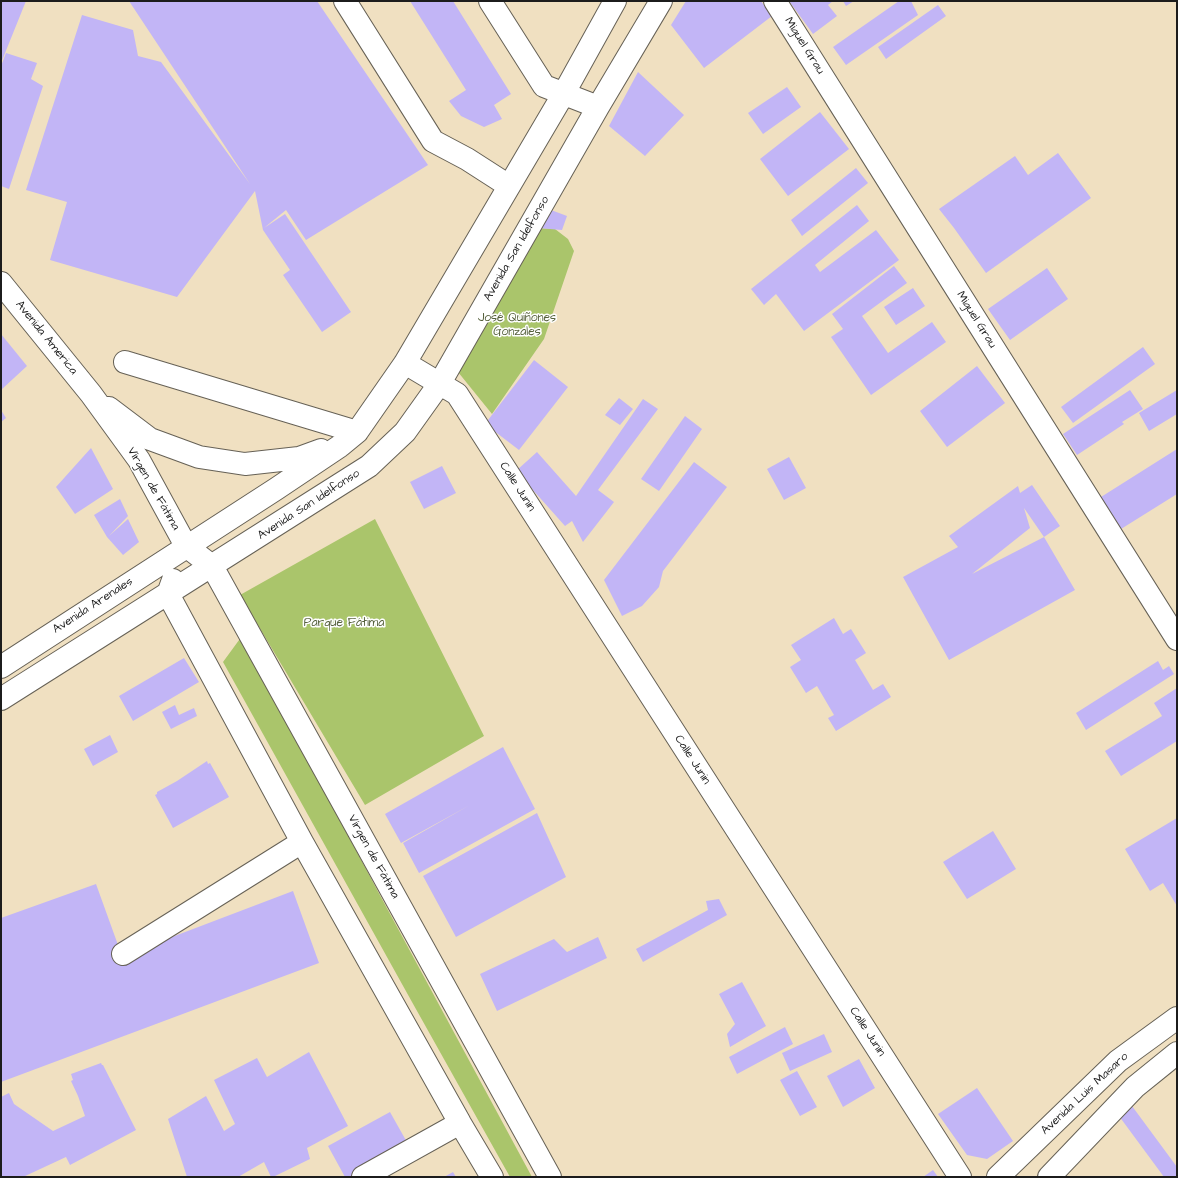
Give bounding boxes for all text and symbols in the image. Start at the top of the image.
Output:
street label: Miguel Grau [781,15,827,77]
street label: Avenida San Idelfonso [481,194,553,304]
street label: Miguel Grau [953,289,999,351]
street label: Avenida America [12,298,80,378]
park label: José Quiñones Gonzales [478,311,556,339]
street label: Vírgen de Fátima [123,445,183,533]
street label: Calle Junin [496,460,538,514]
street label: Avenida San Idelfonso [255,467,363,543]
street label: Avenida Arenales [50,575,136,637]
park label: Parque Fátima [304,616,384,630]
street label: Calle Junin [671,733,713,787]
street label: Vírgen de Fátima [344,813,402,901]
street label: Calle Junin [846,1005,888,1059]
street label: Avenida Luis Masaro [1038,1050,1132,1138]

